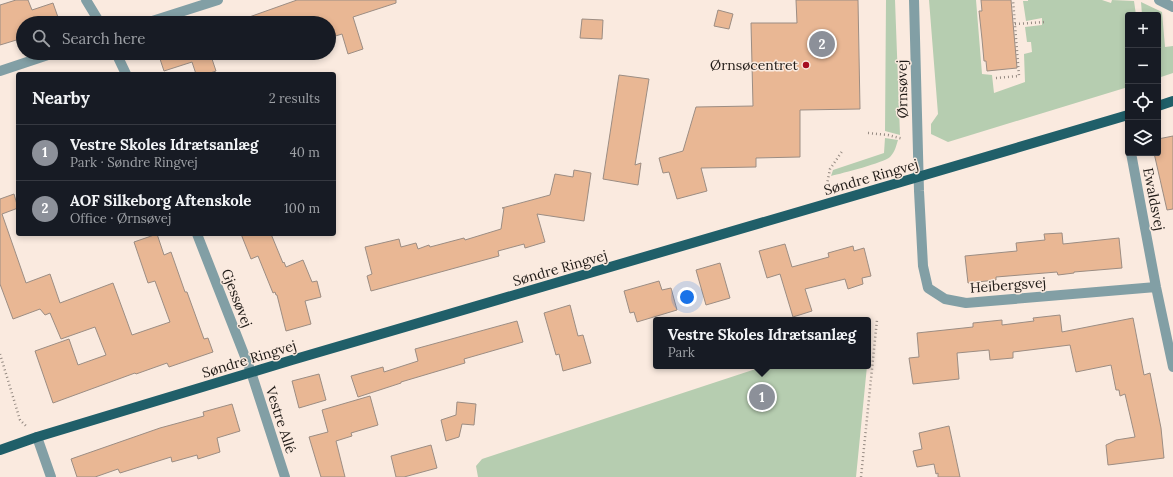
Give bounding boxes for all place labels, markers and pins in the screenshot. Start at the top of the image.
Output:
pin: 2 [809,29,835,59]
place label: Ørnsøcentret [710,56,799,74]
marker: Ørnsøcentret [801,60,811,70]
pin: 1 [749,382,775,412]

